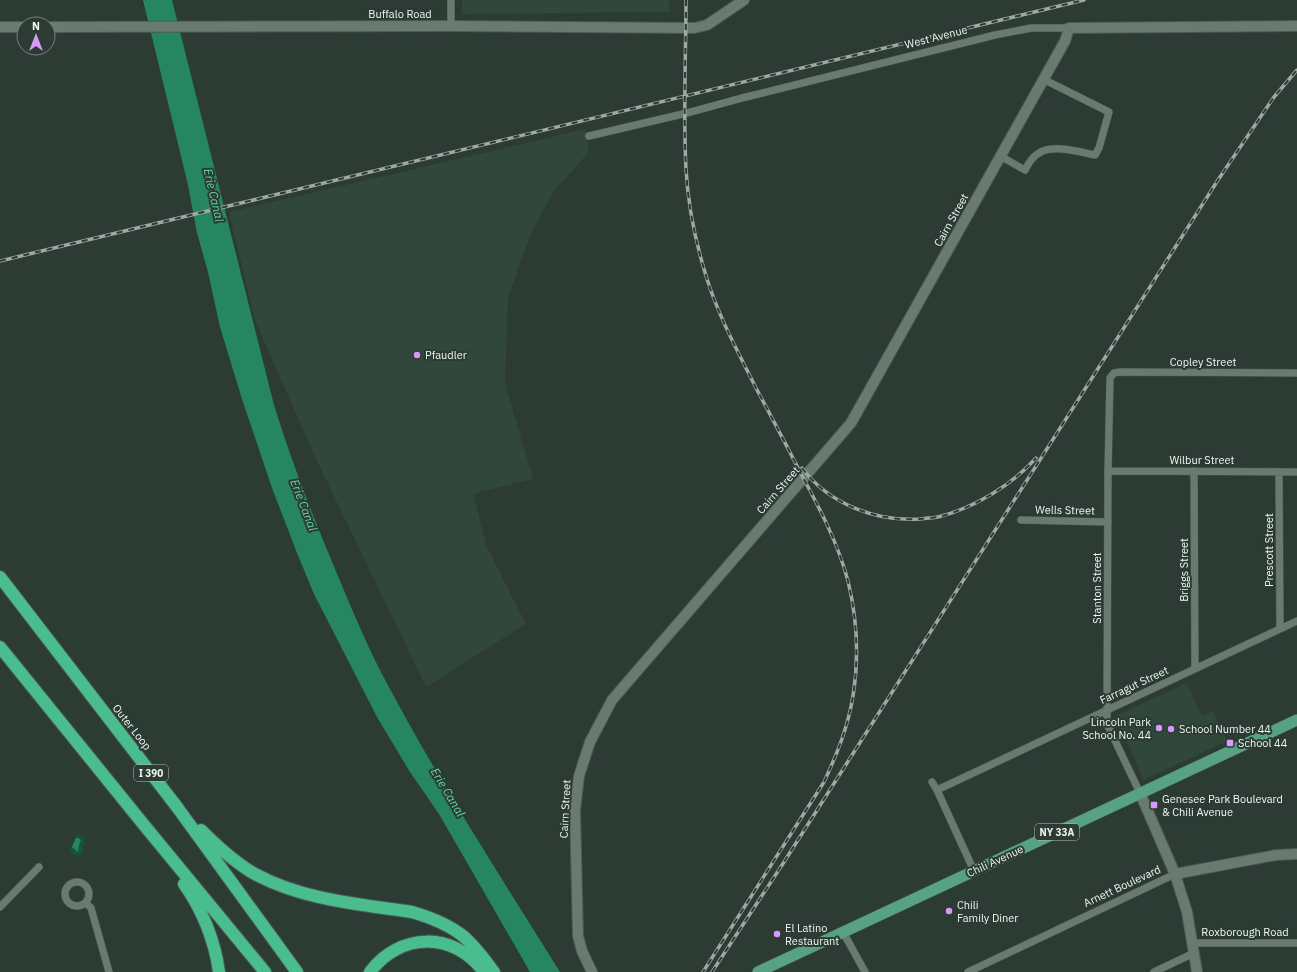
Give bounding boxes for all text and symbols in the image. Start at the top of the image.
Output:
street label: Buffalo Road [368,7,432,21]
north arrow [16,16,56,56]
text: N [32,19,40,33]
street label: West Avenue [903,22,969,52]
water label: Erie Canal [201,167,228,224]
street label: Cairn Street [931,191,971,249]
place label: Pfaudler [425,348,467,362]
marker: Pfaudler [412,350,422,360]
street label: Copley Street [1170,355,1236,369]
street label: Wilbur Street [1170,453,1235,467]
street label: Cairn Street [754,463,803,517]
water label: Erie Canal [287,477,321,534]
street label: Wells Street [1035,502,1095,518]
street label: Prescott Street [1262,513,1276,587]
street label: Briggs Street [1177,538,1191,602]
street label: Stanton Street [1090,552,1104,624]
street label: Farragut Street [1097,663,1171,707]
street label: Outer Loop [110,701,154,753]
place label: Lincoln Park School No. 44 [1082,715,1151,742]
place label: School Number 44 [1179,722,1271,736]
marker: Lincoln Park School No. 44 [1154,723,1164,733]
marker: School Number 44 [1166,724,1176,734]
place label: School 44 [1238,736,1288,750]
marker: School 44 [1225,738,1235,748]
road number: I 390 [134,765,168,781]
water label: Erie Canal [428,765,469,820]
street label: Cairn Street [556,779,574,839]
place label: Genesee Park Boulevard & Chili Avenue [1162,792,1283,819]
marker: Genesee Park Boulevard & Chili Avenue [1149,800,1159,810]
road number: NY 33A [1035,824,1079,840]
street label: Chili Avenue [964,842,1026,880]
street label: Arnett Boulevard [1081,862,1163,910]
place label: Chili Family Diner [957,898,1018,925]
marker: Chili Family Diner [944,906,954,916]
place label: El Latino Restaurant [785,921,839,948]
street label: Roxborough Road [1201,925,1289,939]
marker: El Latino Restaurant [772,929,782,939]

